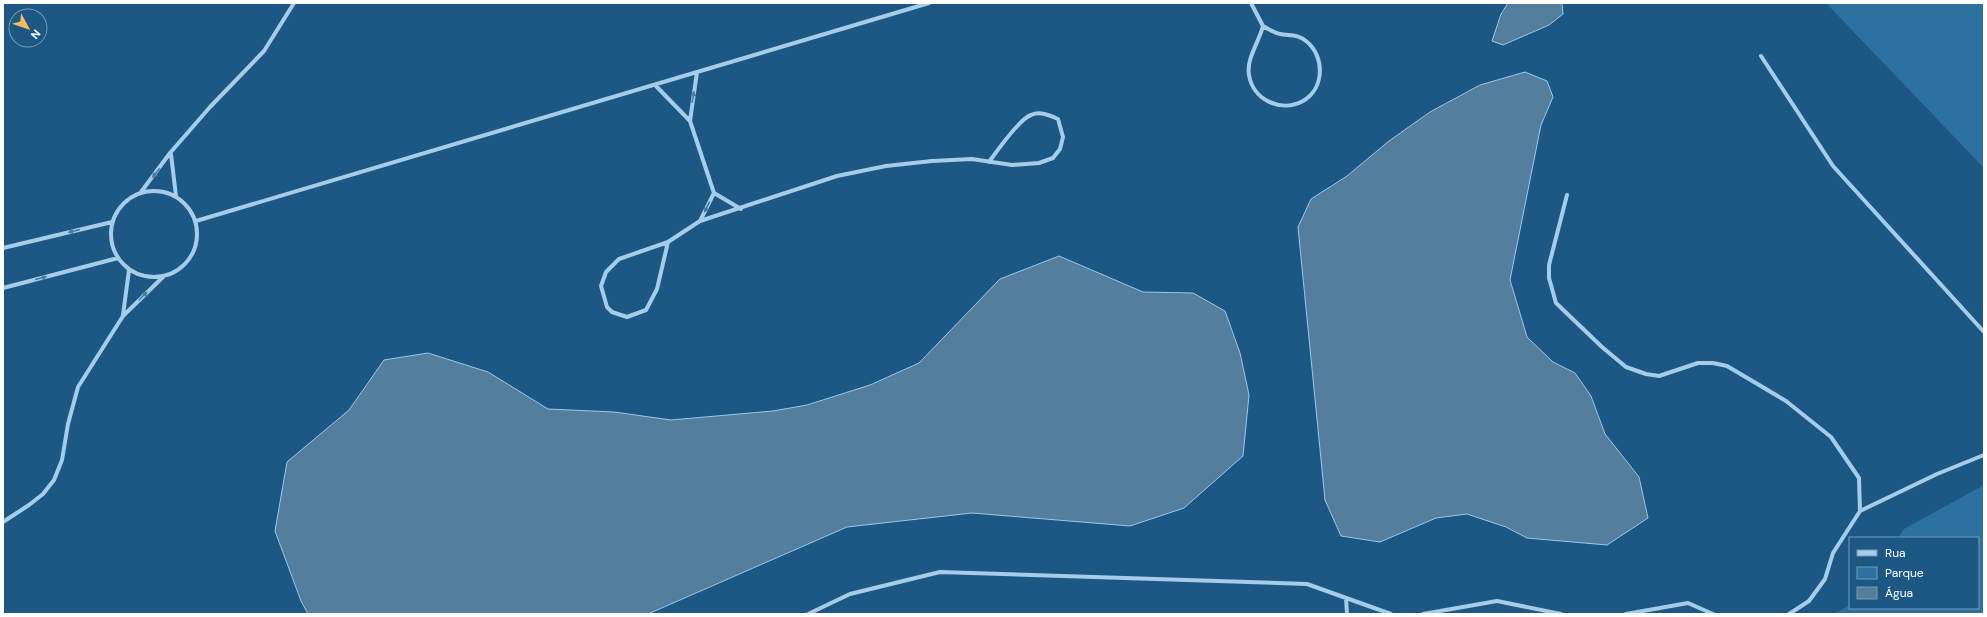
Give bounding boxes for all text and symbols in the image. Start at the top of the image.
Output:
north arrow [8,8,48,48]
text: N [28,27,44,42]
one-way arrow [690,91,696,103]
one-way arrow [152,167,160,178]
one-way arrow [704,201,710,212]
one-way arrow [68,228,81,234]
one-way arrow [35,275,47,281]
one-way arrow [138,291,148,301]
legend [1849,537,1979,609]
text: Rua [1885,545,1906,561]
text: Parque [1885,565,1924,581]
text: Água [1885,585,1913,601]

